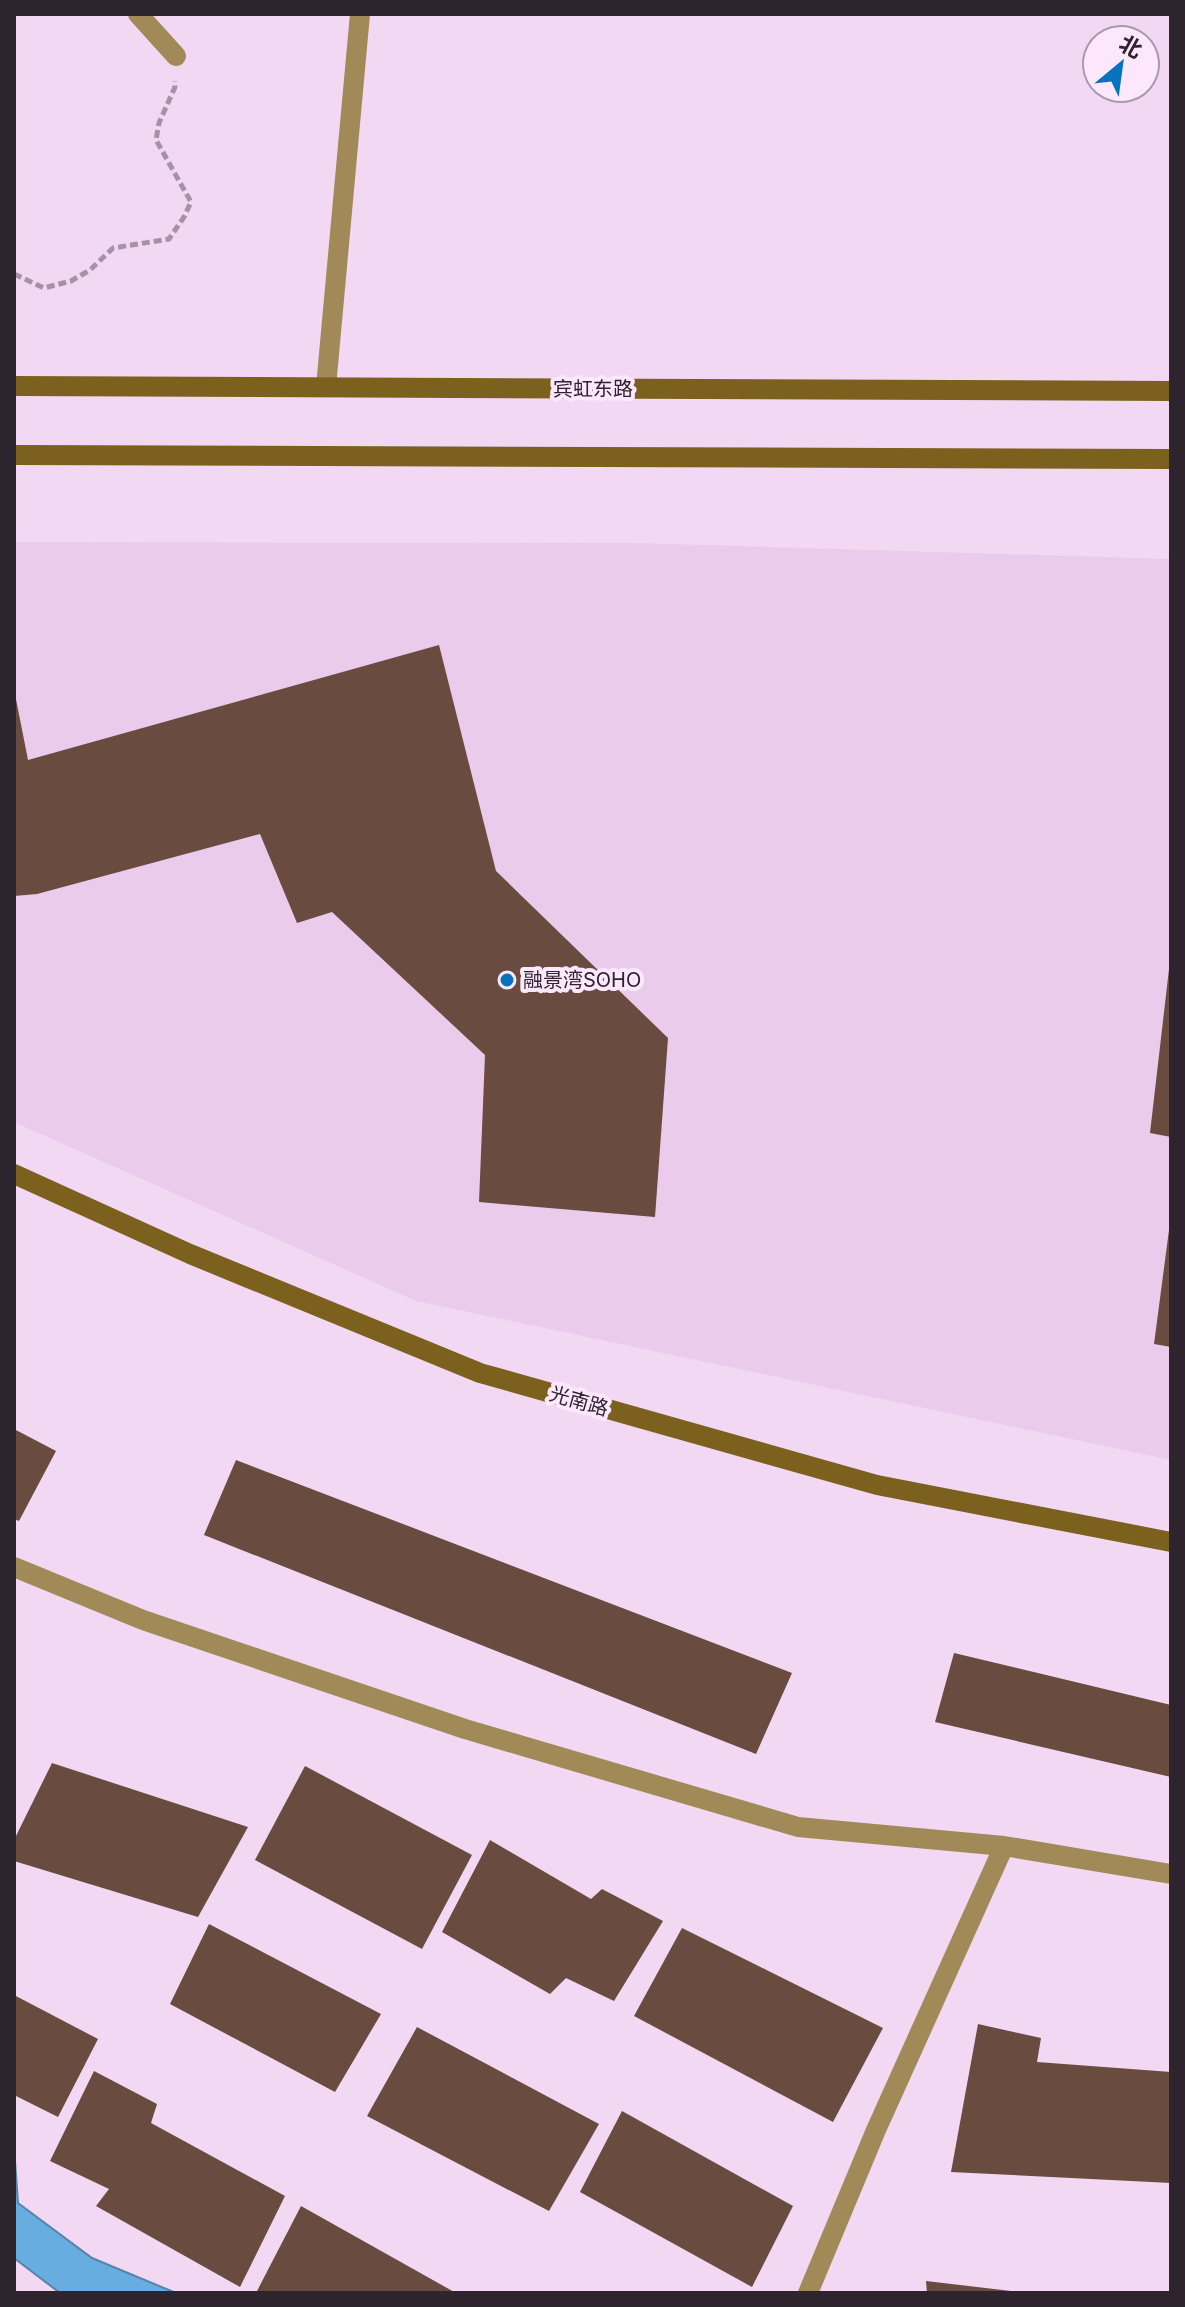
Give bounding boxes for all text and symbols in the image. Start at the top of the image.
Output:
north arrow [1081,24,1161,104]
text: 北 [1115,30,1147,63]
street label: 宾虹东路 [553,377,633,401]
place label: 融景湾SOHO [523,968,641,992]
marker: 融景湾SOHO [498,971,516,989]
street label: 光南路 [547,1381,611,1421]

